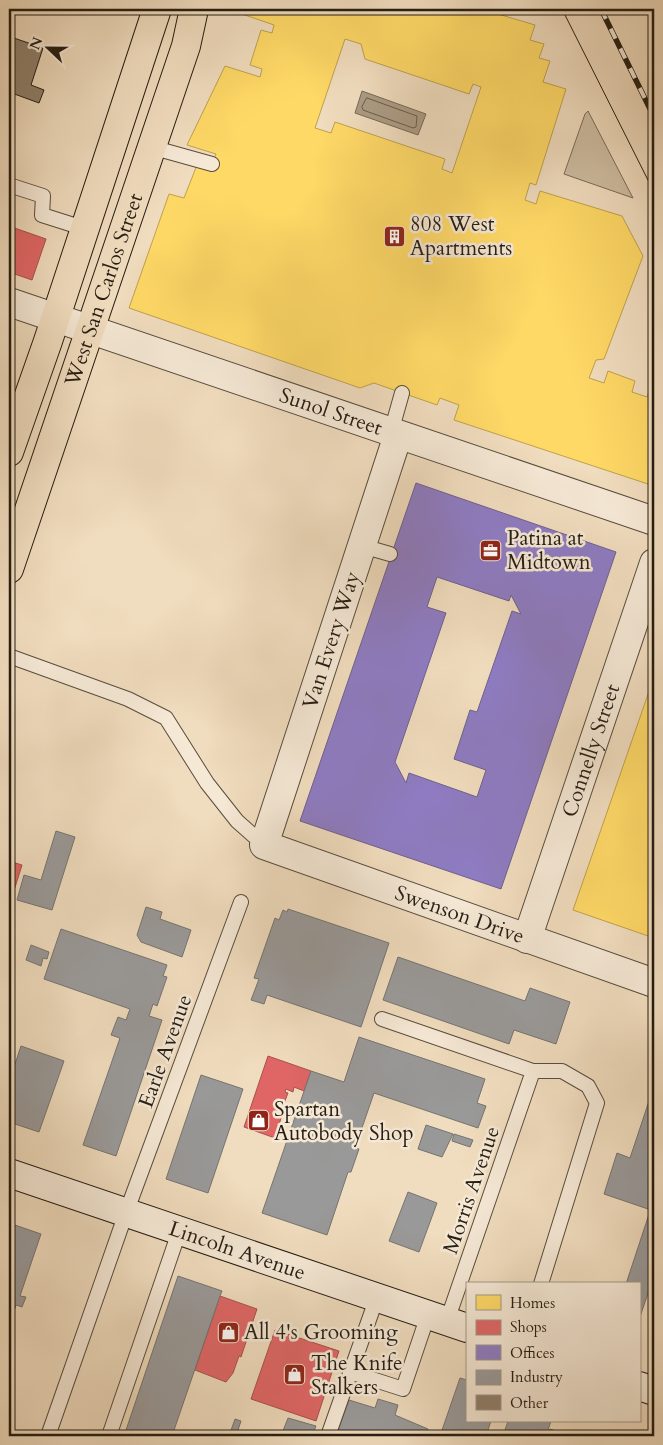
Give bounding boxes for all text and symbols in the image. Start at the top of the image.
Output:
north arrow [22,22,72,72]
text: N [25,34,47,53]
street label: West San Carlos Street [58,189,150,391]
place label: 808 West Apartments [410,210,512,263]
building icon: 808 West Apartments [382,224,406,248]
street label: Sunol Street [276,381,386,443]
place label: Patina at Midtown [507,524,591,577]
office icon: Patina at Midtown [479,538,503,562]
street label: Van Every Way [296,568,367,713]
street label: Connelly Street [555,680,627,821]
street label: Swenson Drive [391,878,528,951]
street label: Earle Avenue [132,991,199,1112]
place label: Spartan Autobody Shop [274,1095,414,1148]
shop icon: Spartan Autobody Shop [246,1109,270,1133]
street label: Morris Avenue [436,1123,507,1258]
street label: Lincoln Avenue [165,1214,309,1287]
legend [466,1282,640,1422]
text: Homes [510,1293,555,1313]
text: Shops [510,1317,547,1337]
place label: All 4's Grooming [244,1318,398,1347]
shop icon: All 4's Grooming [216,1320,240,1344]
text: Offices [510,1343,555,1363]
place label: The Knife Stalkers [311,1349,403,1402]
shop icon: The Knife Stalkers [283,1363,307,1387]
text: Industry [510,1367,563,1387]
text: Other [510,1393,549,1413]

